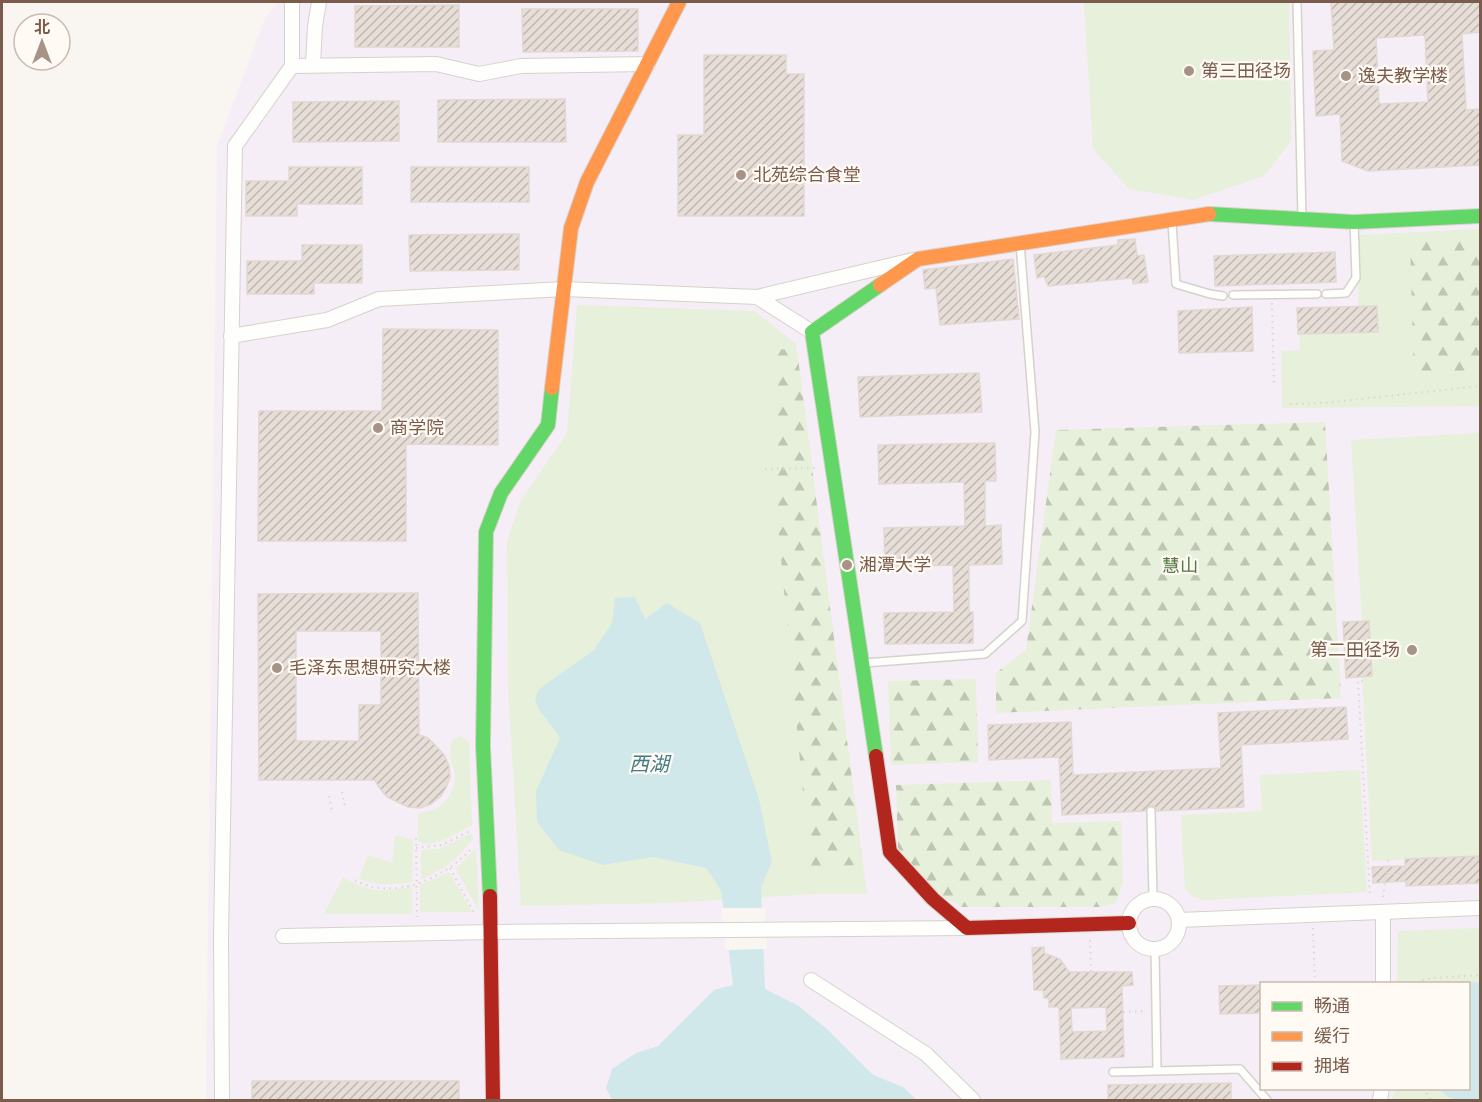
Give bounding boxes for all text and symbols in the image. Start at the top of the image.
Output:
north arrow [12,12,72,72]
text: 北 [34,18,50,37]
place label: 第三田径场 [1201,60,1291,81]
marker: 第三田径场 [1182,64,1196,78]
place label: 逸夫教学楼 [1358,65,1448,86]
marker: 逸夫教学楼 [1339,69,1353,83]
place label: 北苑综合食堂 [753,164,861,185]
marker: 北苑综合食堂 [734,168,748,182]
place label: 商学院 [390,417,444,438]
marker: 商学院 [371,421,385,435]
place label: 湘潭大学 [859,554,931,575]
park label: 慧山 [1162,555,1198,576]
marker: 湘潭大学 [840,558,854,572]
place label: 第二田径场 [1310,639,1400,660]
marker: 第二田径场 [1405,643,1419,657]
place label: 毛泽东思想研究大楼 [289,657,451,678]
marker: 毛泽东思想研究大楼 [270,661,284,675]
water label: 西湖 [629,752,672,776]
legend [1260,982,1470,1090]
text: 畅通 [1314,995,1350,1016]
text: 缓行 [1314,1025,1350,1046]
text: 拥堵 [1314,1055,1350,1076]

